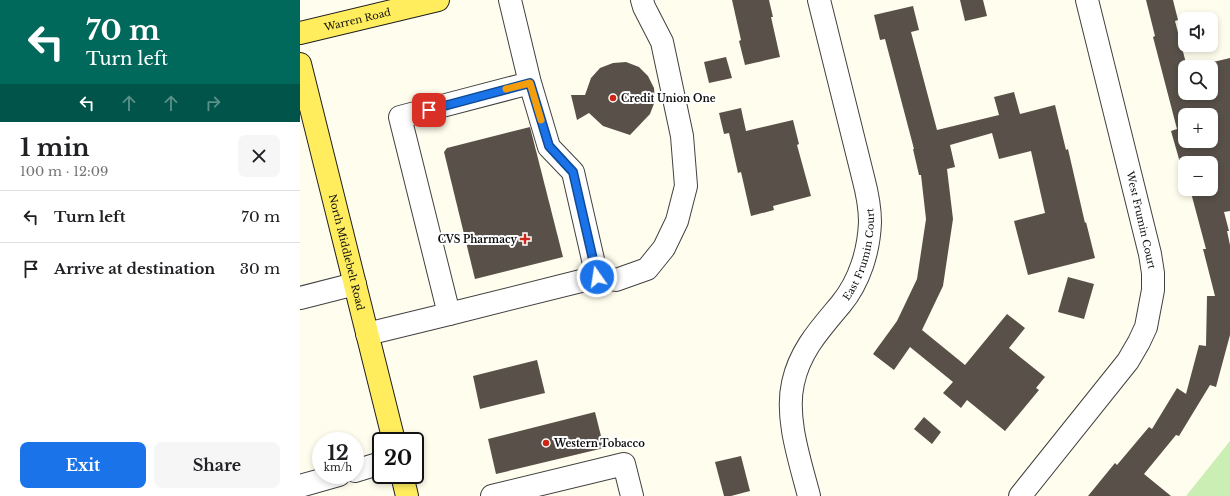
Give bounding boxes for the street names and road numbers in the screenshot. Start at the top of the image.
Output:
street label: Warren Road [322,5,392,34]
street label: West Frumin Court [1123,169,1159,270]
street label: North Middlebelt Road [326,193,368,312]
street label: East Frumin Court [840,207,877,303]

